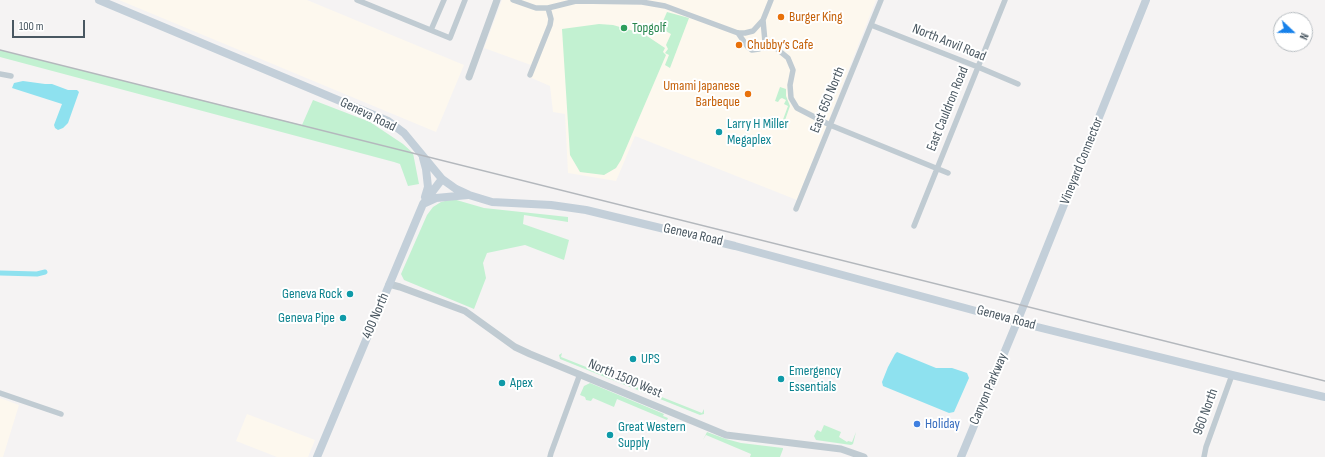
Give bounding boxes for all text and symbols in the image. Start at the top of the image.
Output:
place label: Burger King [789,9,843,25]
scale bar [14,12,87,38]
marker: Burger King [776,12,786,22]
north arrow [1273,12,1313,52]
text: 100 m [19,19,44,34]
place label: Topgolf [632,20,666,36]
street label: North Anvil Road [910,21,988,65]
marker: Topgolf [619,23,629,33]
text: N [1297,31,1311,41]
place label: Chubby’s Cafe [747,37,813,53]
marker: Chubby’s Cafe [734,40,744,50]
street label: East 650 North [807,64,849,136]
street label: East Cauldron Road [923,64,973,154]
place label: Umami Japanese Barbeque [663,78,740,110]
marker: Umami Japanese Barbeque [743,89,753,99]
street label: Geneva Road [337,94,399,136]
street label: Vineyard Connector [1057,115,1107,207]
place label: Larry H Miller Megaplex [727,116,788,148]
marker: Larry H Miller Megaplex [714,127,724,137]
street label: Geneva Road [662,220,724,250]
place label: Geneva Rock [282,286,342,302]
marker: Geneva Rock [345,289,355,299]
street label: 400 North [359,291,393,341]
street label: Geneva Road [975,302,1037,334]
place label: Geneva Pipe [278,310,335,326]
marker: Geneva Pipe [338,313,348,323]
place label: UPS [641,351,660,367]
street label: Canyon Parkway [966,351,1012,427]
marker: UPS [628,354,638,364]
street label: North 1500 West [586,356,664,402]
place label: Emergency Essentials [789,363,841,396]
marker: Emergency Essentials [776,374,786,384]
place label: Apex [510,375,533,391]
marker: Apex [497,378,507,388]
street label: 960 North [1190,386,1222,438]
place label: Holiday [925,416,960,432]
place label: Great Western Supply [618,419,686,452]
marker: Holiday [912,419,922,429]
marker: Great Western Supply [605,430,615,440]

